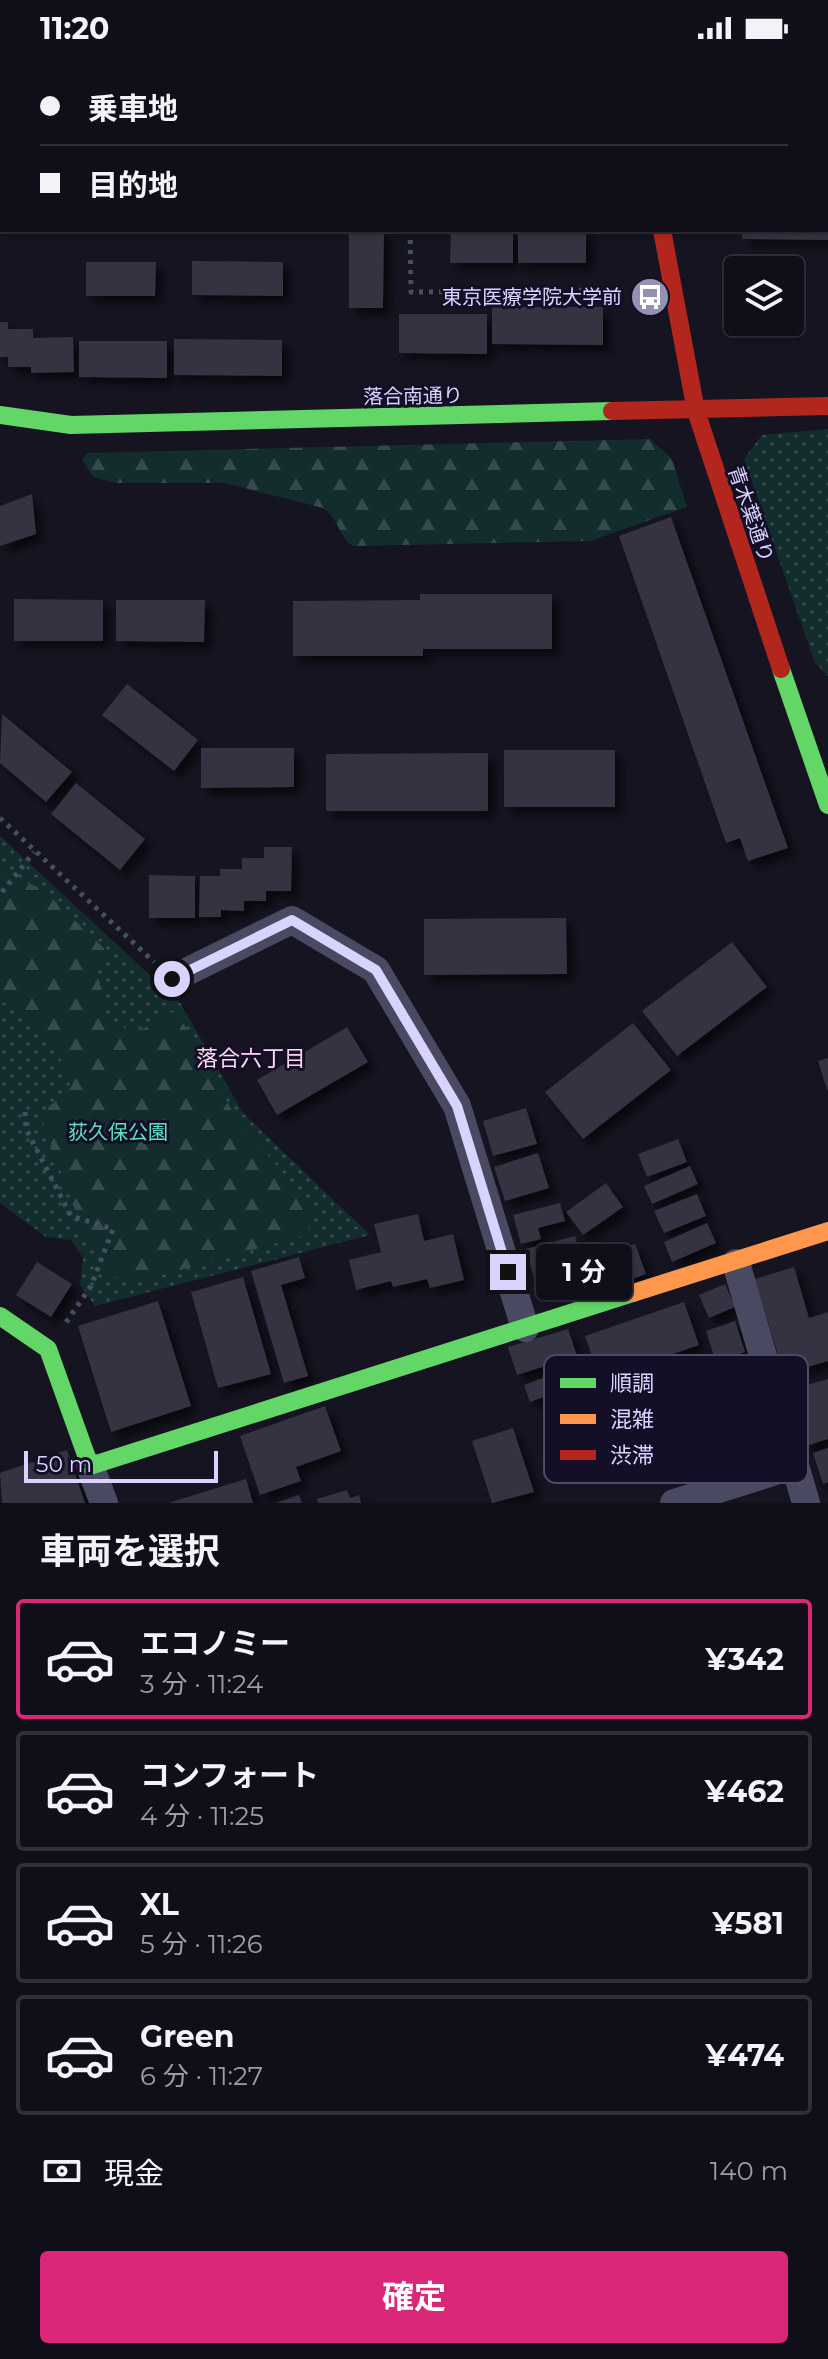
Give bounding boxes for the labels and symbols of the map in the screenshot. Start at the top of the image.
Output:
bus stop icon: 東京医療学院大学前 [629,276,671,318]
place label: 東京医療学院大学前 [442,285,622,309]
street label: 落合南通り [363,383,463,409]
street label: 青木葉通り [723,463,779,565]
route start [154,961,190,997]
district label: 落合六丁目 [196,1045,306,1072]
park label: 荻久保公園 [68,1120,168,1144]
callout: 1 分 [536,1244,632,1300]
route end [490,1254,526,1290]
legend [544,1355,808,1483]
text: 順調 [610,1370,654,1397]
text: 混雑 [610,1406,654,1433]
text: 渋滞 [610,1442,654,1469]
scale bar [24,1447,218,1483]

